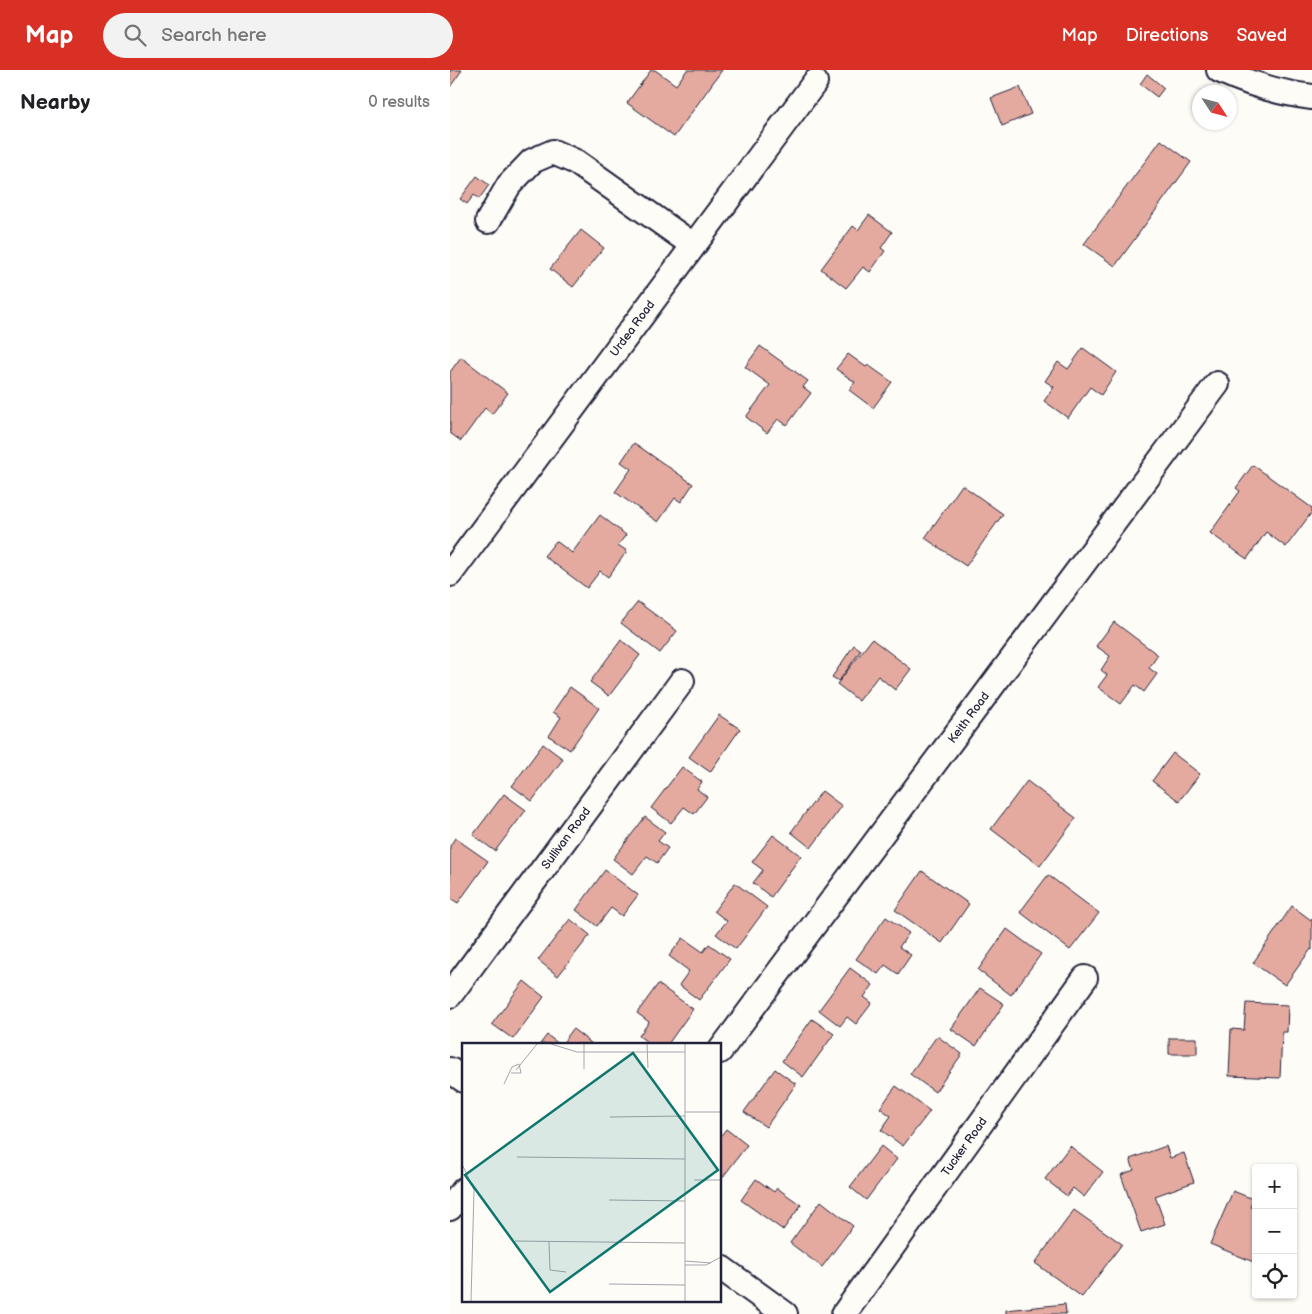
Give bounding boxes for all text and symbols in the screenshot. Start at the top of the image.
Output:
search box [103,13,453,58]
text: Map [25,21,73,50]
icon: search [121,21,149,49]
text: Search here [161,24,267,47]
text: Map [1062,25,1098,46]
text: Directions [1126,25,1208,46]
text: Saved [1236,25,1287,46]
north arrow [1192,85,1237,130]
text: Nearby [20,90,90,115]
text: 0 results [368,93,430,112]
street label: Urdea Road [607,297,658,360]
street label: Keith Road [945,689,993,746]
street label: Sullivan Road [538,804,594,872]
inset map [462,1043,721,1302]
street label: Tucker Road [938,1114,991,1179]
map controls [1252,1164,1297,1299]
button: + [1252,1164,1297,1209]
button: − [1252,1209,1297,1254]
button: locate [1252,1254,1297,1299]

